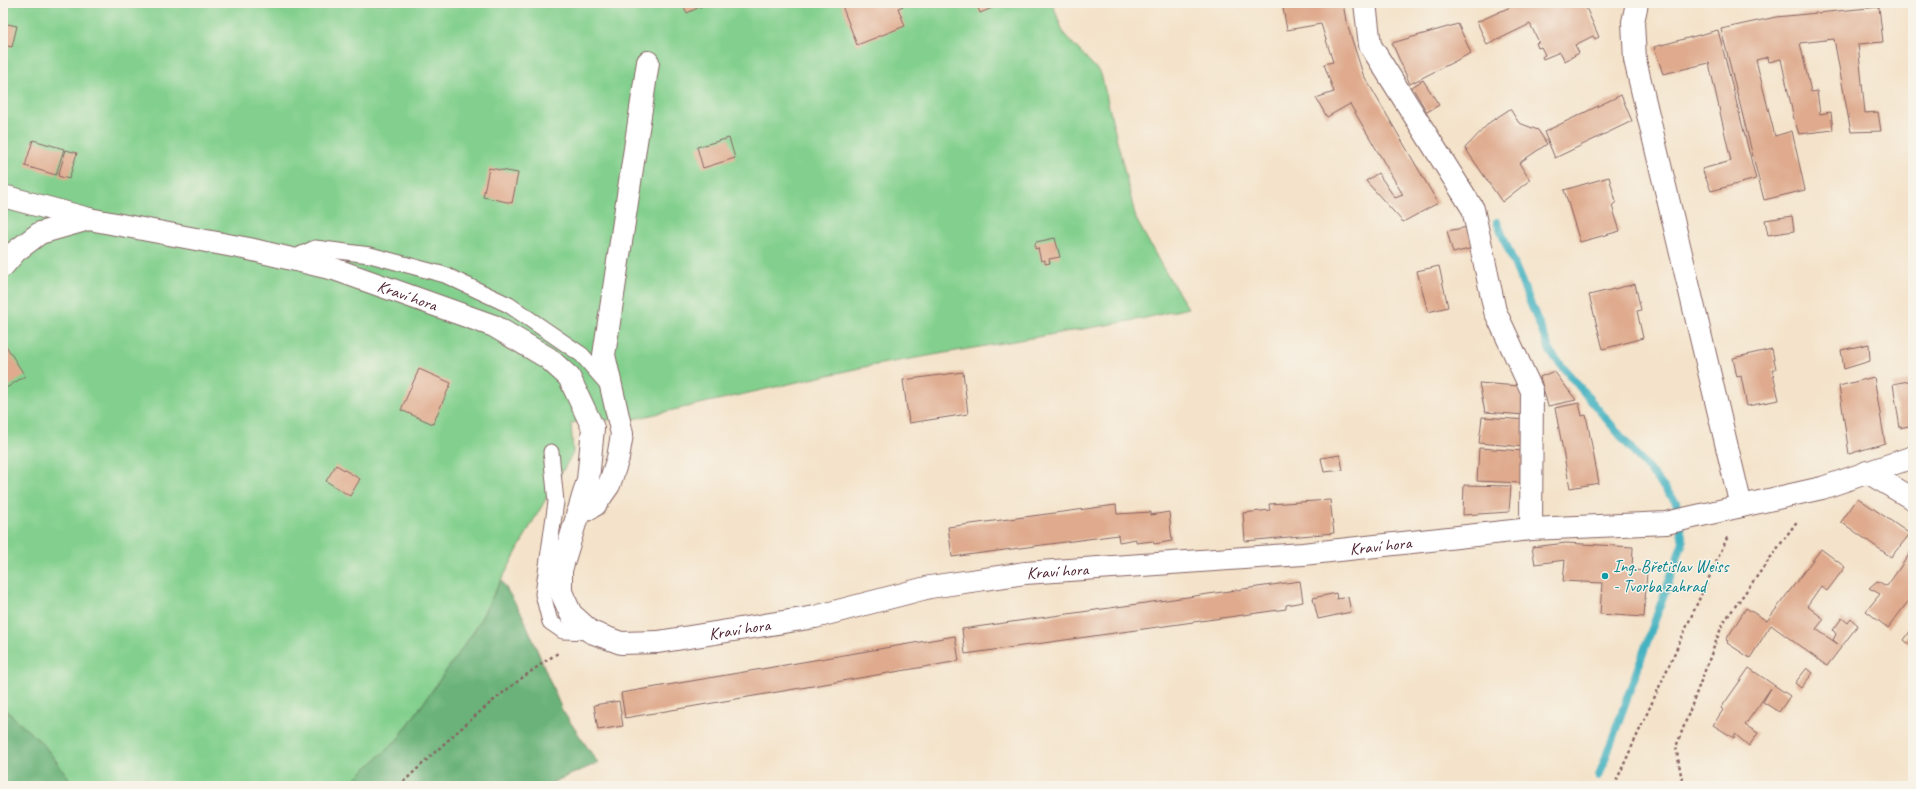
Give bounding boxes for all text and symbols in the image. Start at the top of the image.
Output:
street label: Kraví hora [375,275,441,316]
street label: Kraví hora [1349,532,1413,560]
place label: Ing. Břetislav Weiss - Tvorba zahrad [1613,556,1730,597]
street label: Kraví hora [1026,559,1090,584]
marker: Ing. Břetislav Weiss - Tvorba zahrad [1600,571,1610,581]
street label: Kraví hora [707,614,773,645]

